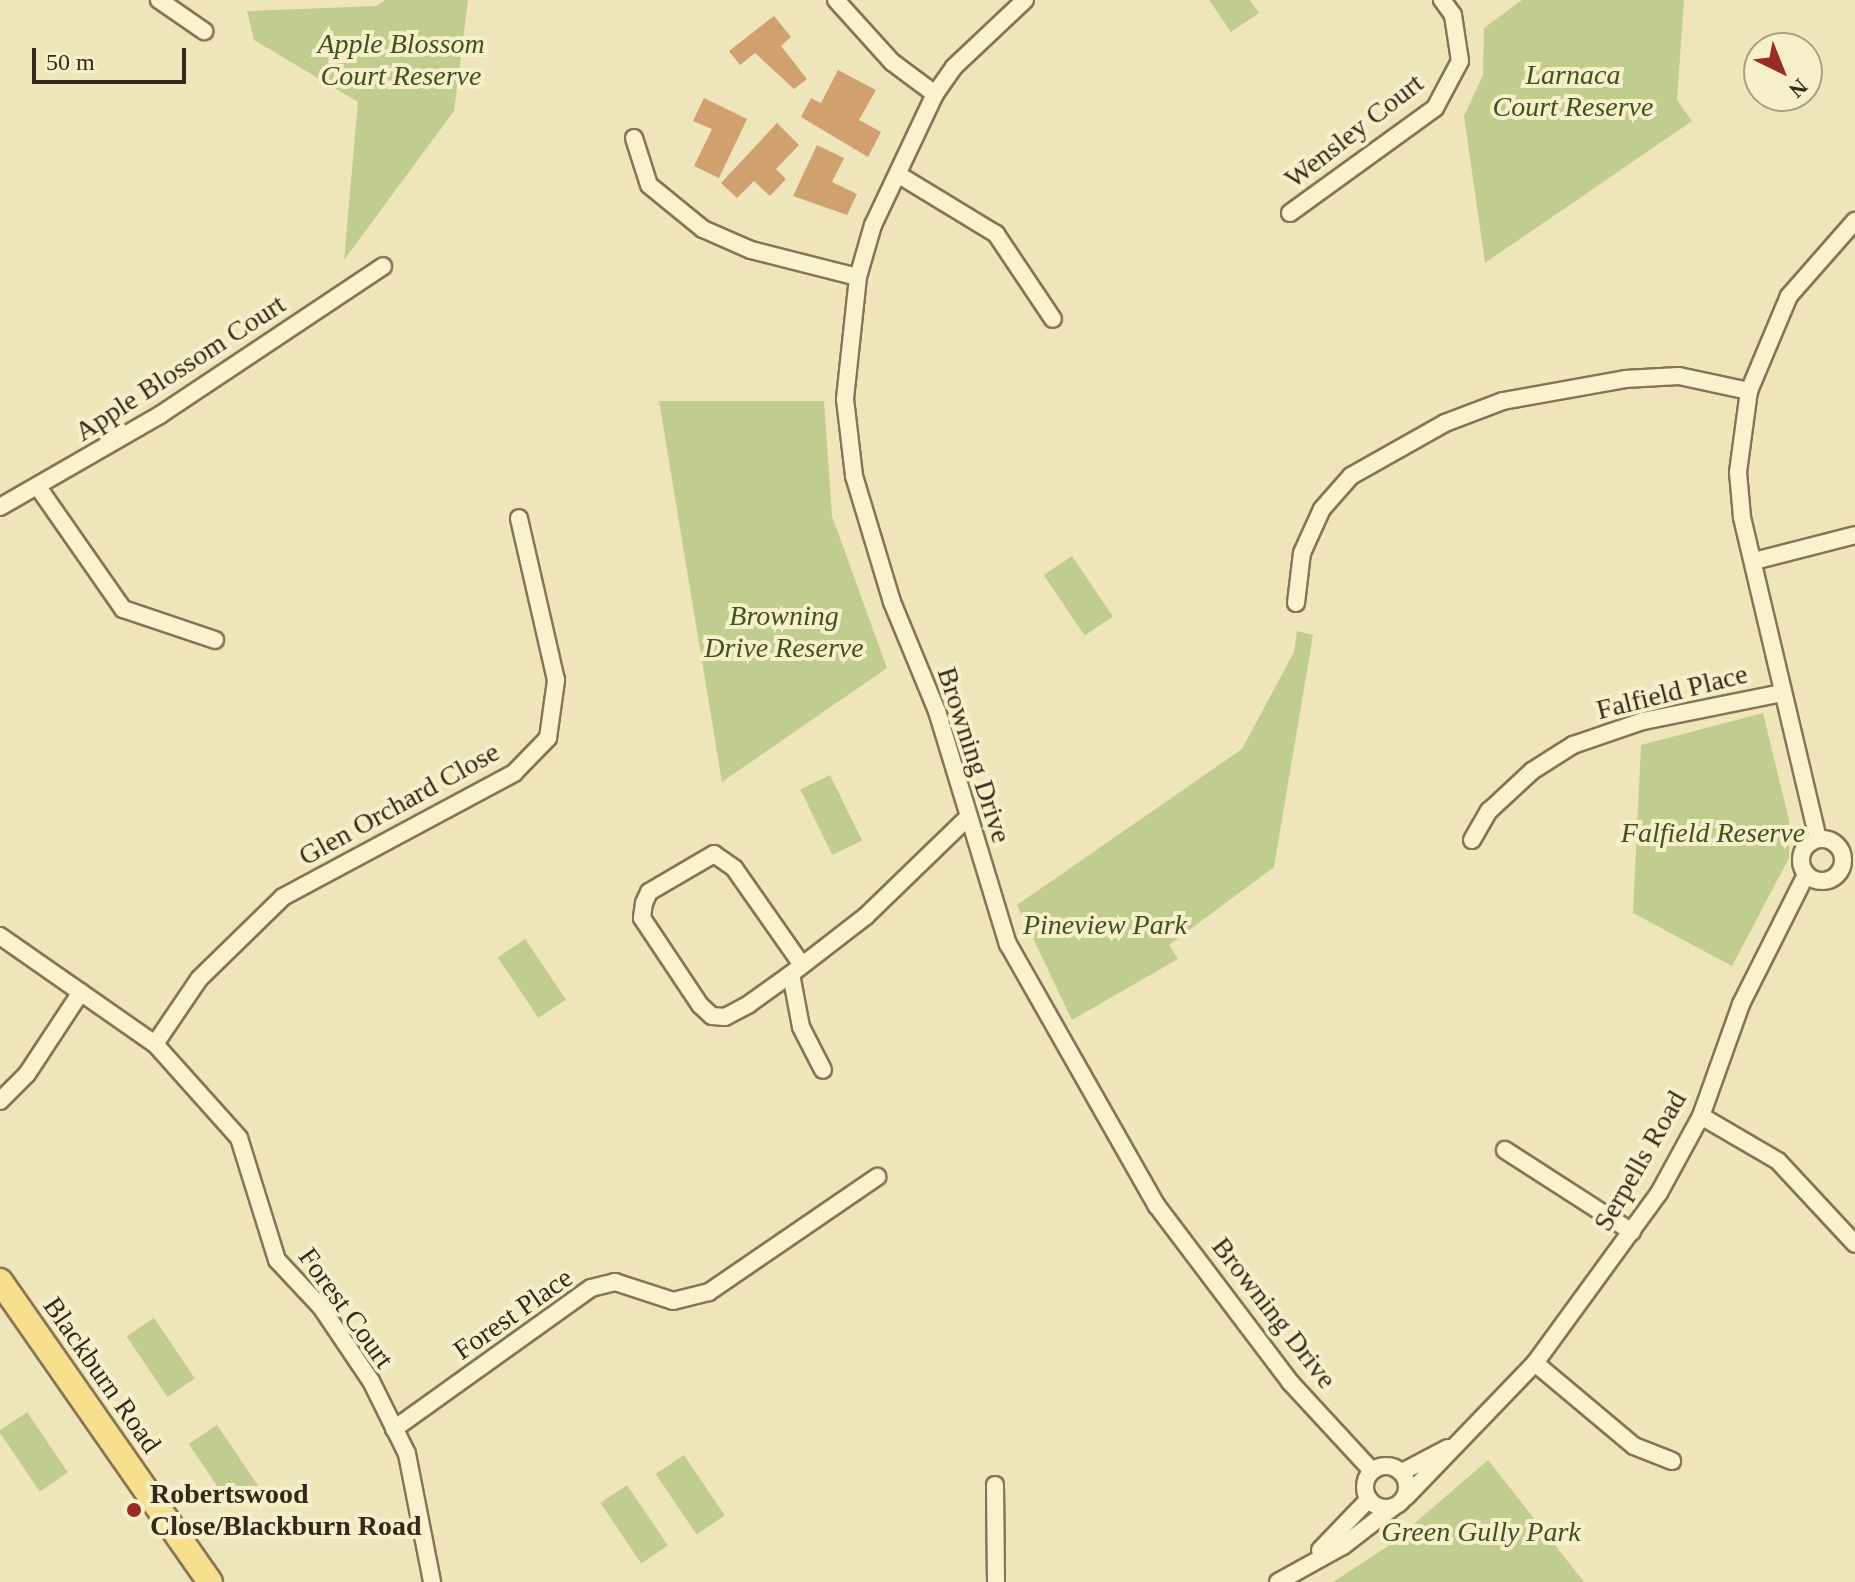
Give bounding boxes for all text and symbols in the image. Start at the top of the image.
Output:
park label: Apple Blossom Court Reserve [317,27,485,93]
scale bar [36,32,190,82]
north arrow [1743,32,1823,112]
text: 50 m [46,49,95,75]
park label: Larnaca Court Reserve [1493,58,1653,124]
street label: Wensley Court [1278,67,1430,195]
text: N [1784,74,1813,103]
street label: Apple Blossom Court [68,287,292,449]
park label: Browning Drive Reserve [704,599,864,665]
street label: Falfield Place [1593,657,1751,727]
street label: Browning Drive [930,663,1018,847]
street label: Glen Orchard Close [293,735,505,873]
park label: Falfield Reserve [1621,816,1805,850]
park label: Pineview Park [1023,908,1187,942]
street label: Serpells Road [1586,1085,1694,1237]
street label: Browning Drive [1205,1231,1343,1395]
street label: Forest Court [291,1241,401,1375]
street label: Forest Place [447,1261,579,1367]
street label: Blackburn Road [36,1291,168,1459]
place label: Robertswood Close/Blackburn Road [150,1477,421,1543]
marker: Robertswood Close/Blackburn Road [125,1501,143,1519]
park label: Green Gully Park [1381,1515,1581,1549]

